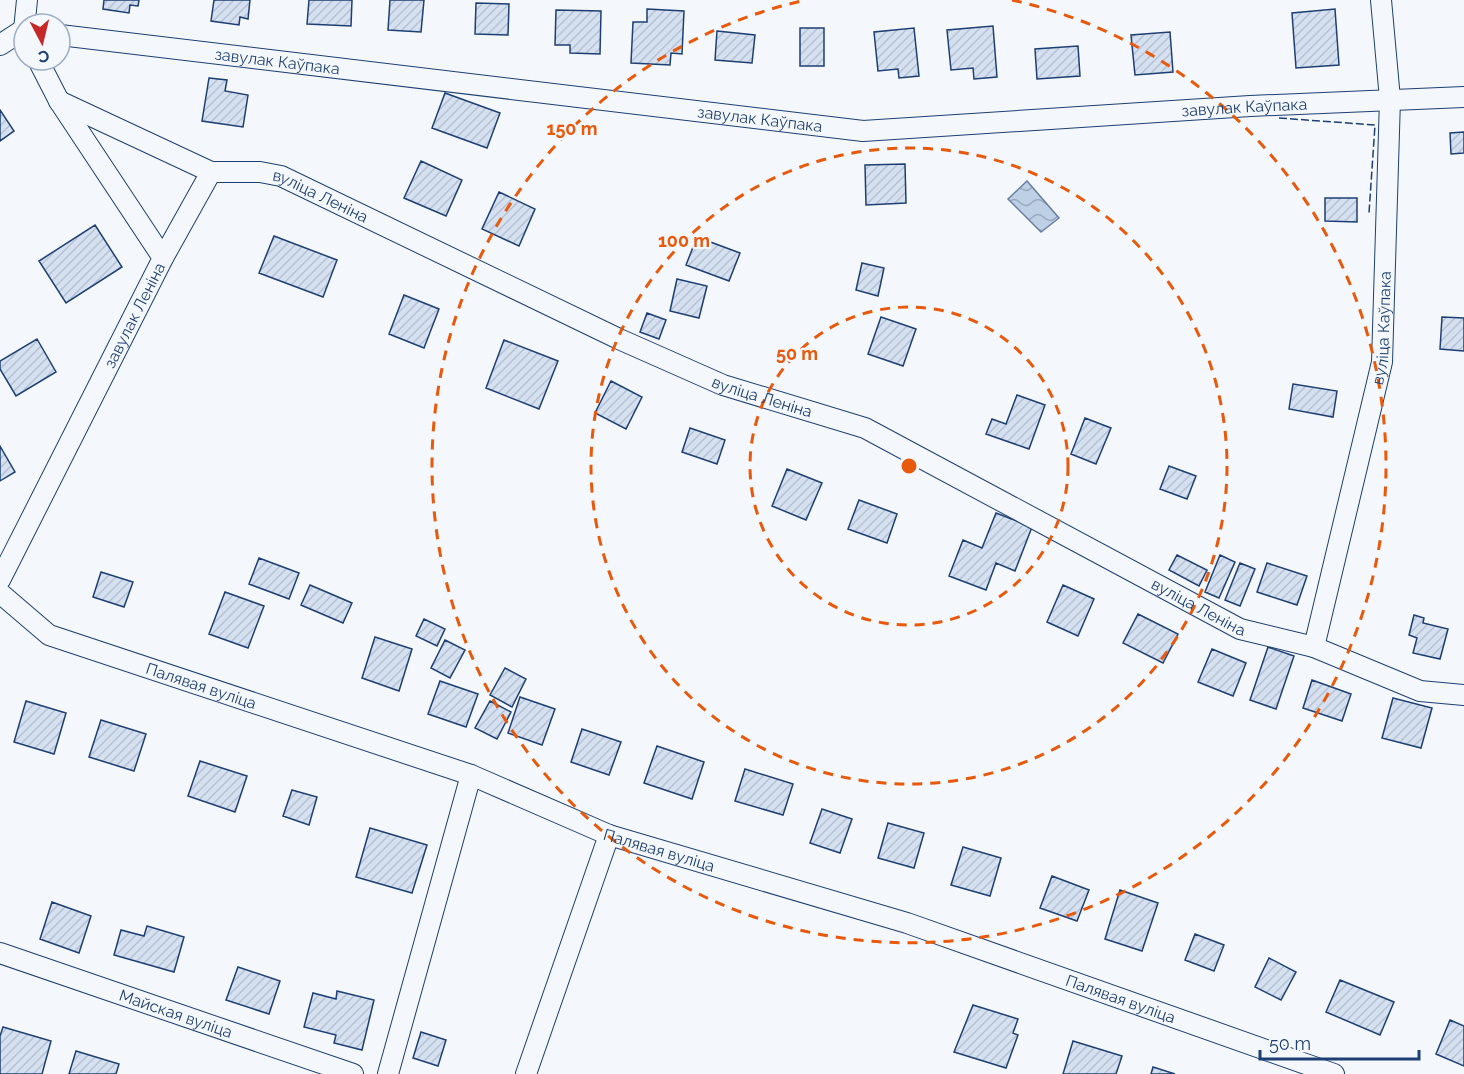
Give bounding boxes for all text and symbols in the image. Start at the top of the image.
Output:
north arrow [12,12,72,72]
street label: завулак Каўпака [214,44,341,78]
text: С [37,46,50,66]
street label: завулак Каўпака [1181,94,1308,120]
street label: завулак Каўпака [696,102,824,136]
text: 150 m [547,118,598,139]
street label: вуліца Леніна [271,165,371,226]
text: 100 m [658,230,710,251]
street label: завулак Леніна [100,259,169,371]
street label: вуліца Каўпака [1367,271,1394,387]
text: 50 m [776,343,818,364]
street label: вуліца Леніна [709,372,815,421]
centre of rings [899,456,919,476]
street label: вуліца Леніна [1148,574,1247,639]
street label: Палявая вуліца [144,658,259,713]
street label: Палявая вуліца [601,824,717,875]
street label: Палявая вуліца [1063,970,1178,1027]
street label: Майская вуліца [117,985,235,1041]
scale bar [1260,1023,1419,1061]
text: 50 m [1269,1033,1311,1054]

